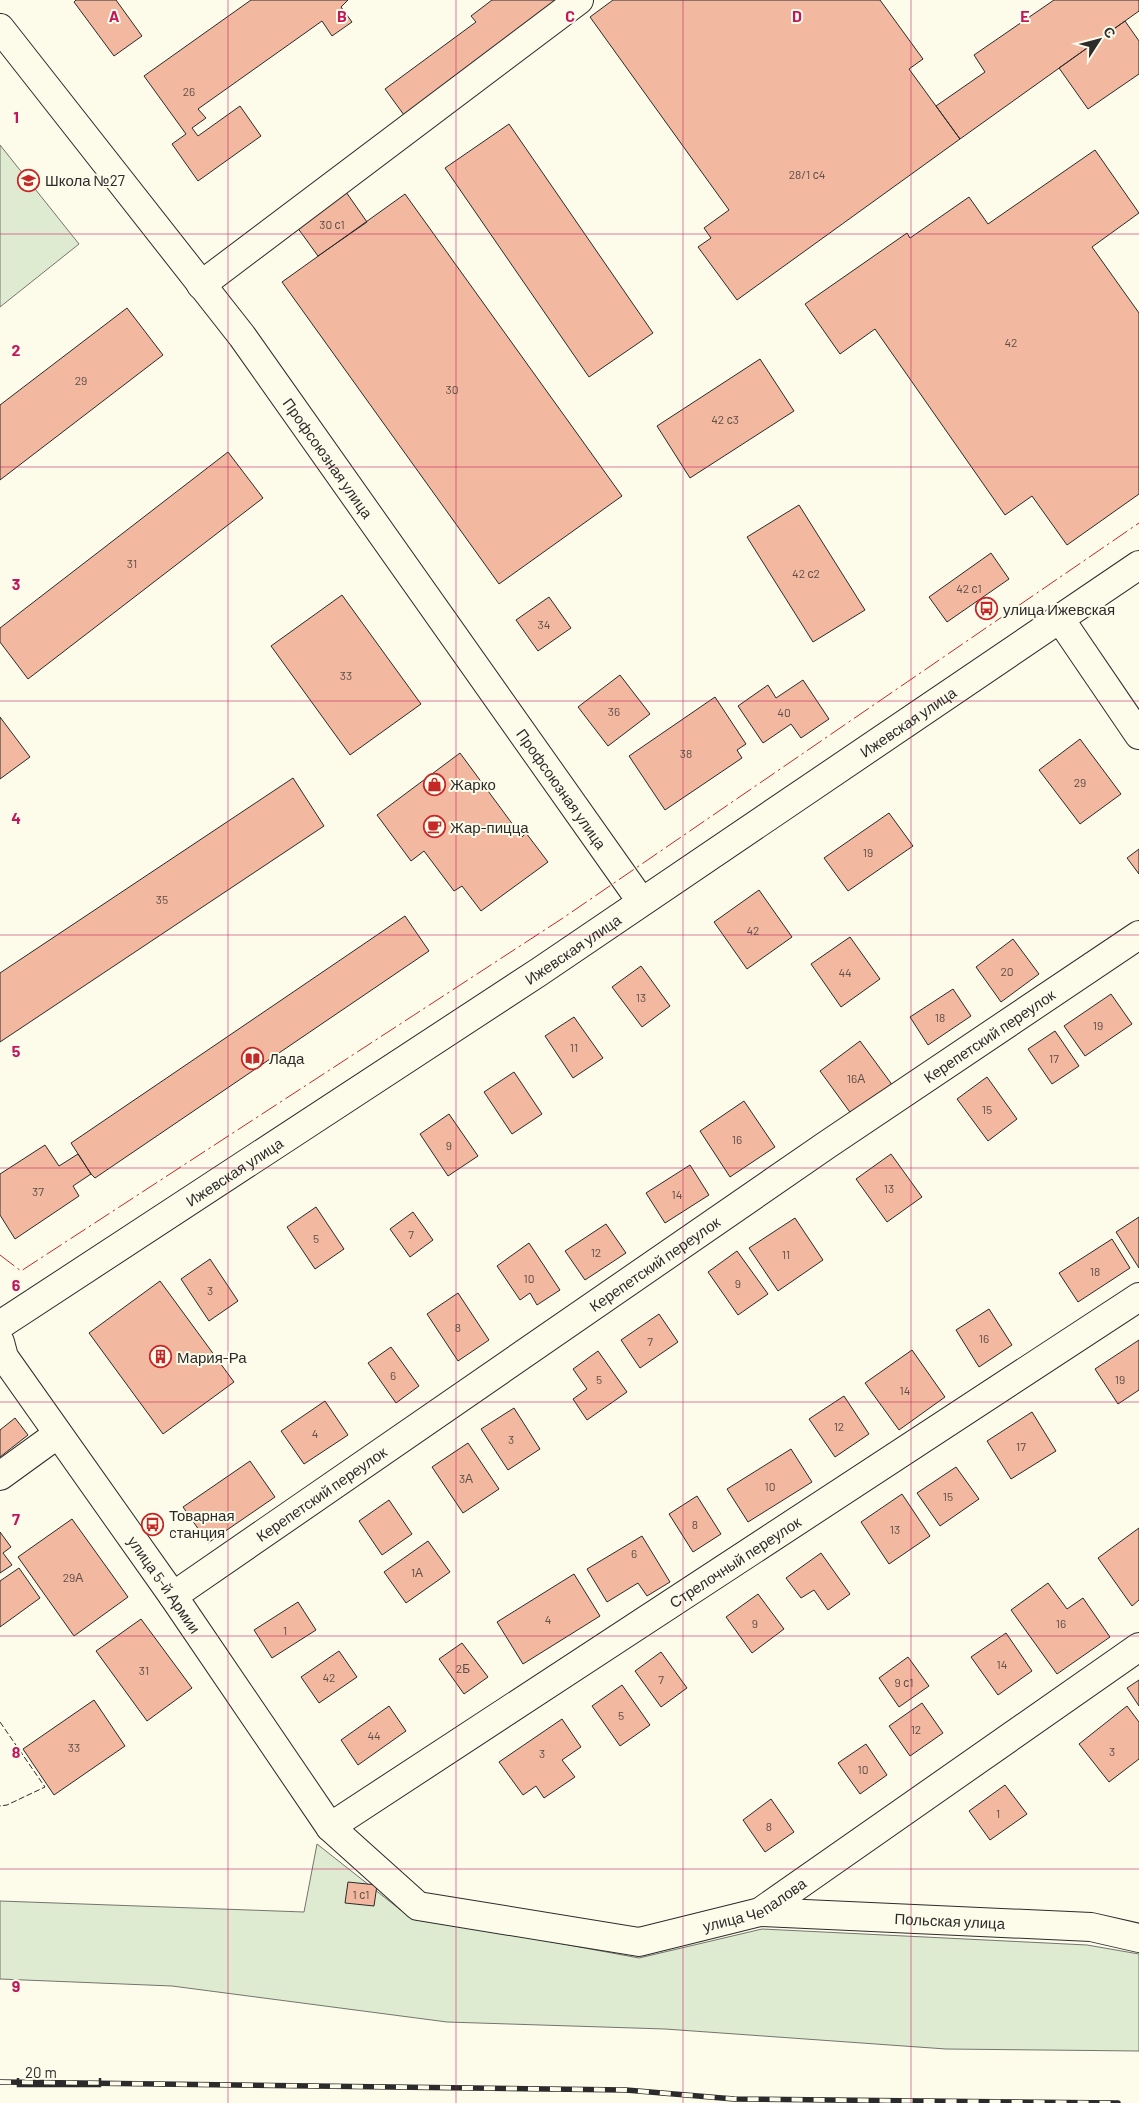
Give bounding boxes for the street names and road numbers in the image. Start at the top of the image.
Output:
street label: Профсоюзная улица [280,394,377,522]
street label: Ижевская улица [856,683,960,761]
street label: Профсоюзная улица [513,725,611,853]
street label: Ижевская улица [521,910,625,988]
street label: Керепетский переулок [920,985,1059,1086]
street label: Ижевская улица [182,1133,287,1210]
street label: Керепетский переулок [586,1212,723,1315]
street label: Керепетский переулок [253,1442,390,1545]
street label: Стрелочный переулок [666,1512,804,1611]
street label: улица 5-й Армии [124,1532,205,1637]
street label: улица Чепалова [701,1873,810,1935]
street label: Польская улица [894,1909,1006,1932]

